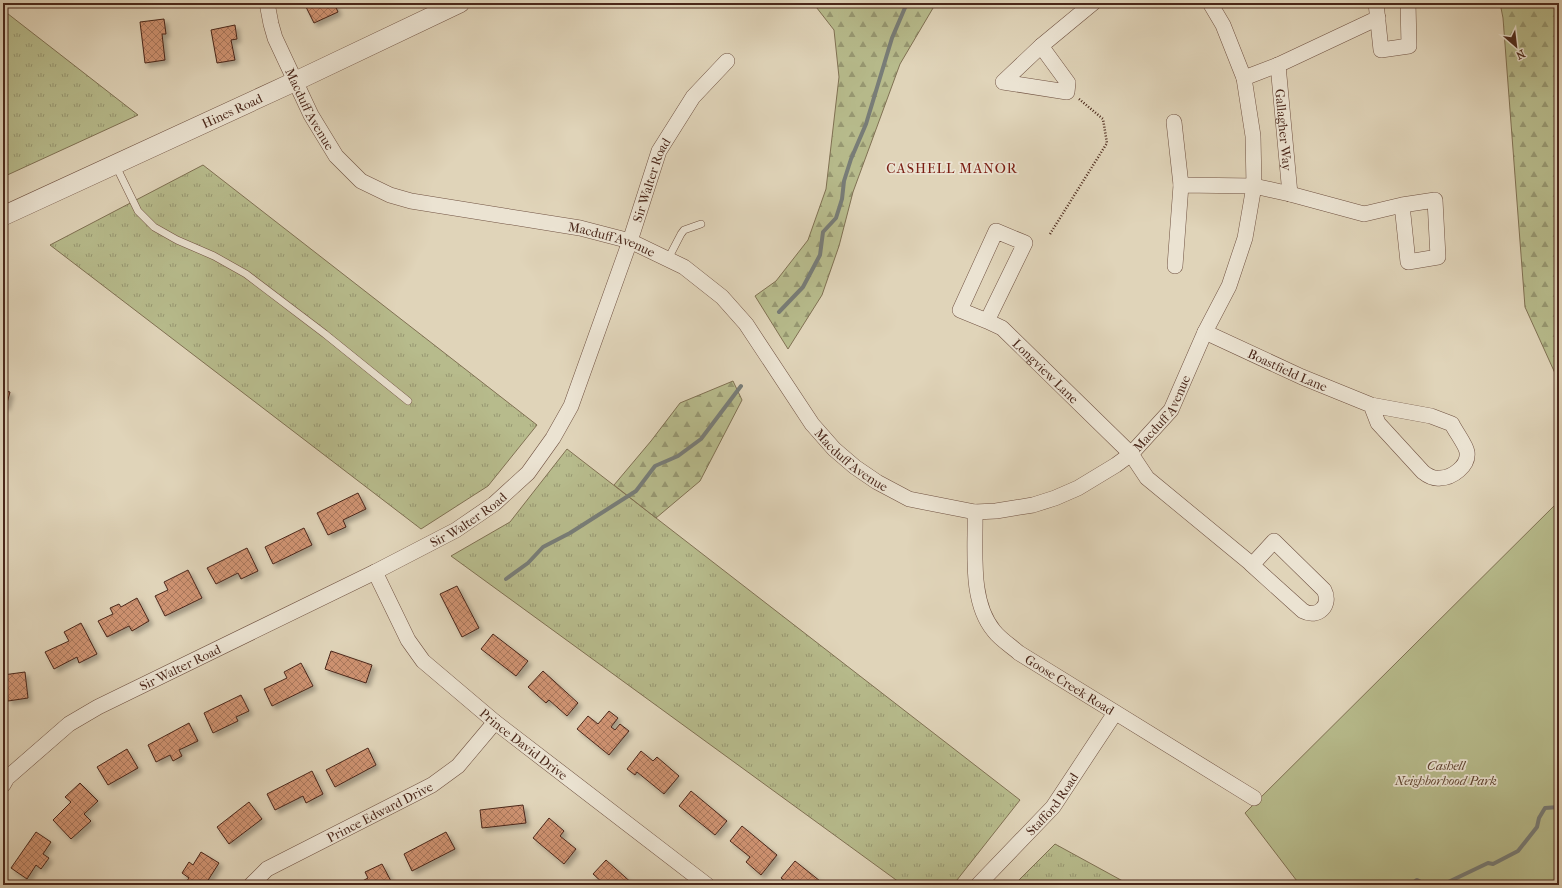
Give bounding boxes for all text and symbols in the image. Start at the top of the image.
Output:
north arrow [1496,26,1536,66]
text: N [1513,47,1527,62]
street label: Macduff Avenue [283,65,338,153]
street label: Gallagher Way [1273,88,1295,172]
street label: Hines Road [199,90,265,131]
street label: Sir Walter Road [629,134,674,224]
district label: CASHELL MANOR [886,160,1018,177]
street label: Macduff Avenue [567,219,658,260]
street label: Longview Lane [1010,335,1082,407]
street label: Boastfield Lane [1246,346,1330,394]
street label: Macduff Avenue [1130,372,1193,454]
street label: Macduff Avenue [812,425,891,494]
street label: Sir Walter Road [427,488,510,550]
street label: Sir Walter Road [137,641,224,693]
street label: Goose Creek Road [1023,651,1118,718]
street label: Prince David Drive [477,705,571,783]
park label: Cashell Neighborhood Park [1394,758,1497,788]
street label: Stafford Road [1023,769,1082,838]
street label: Prince Edward Drive [324,778,436,845]

